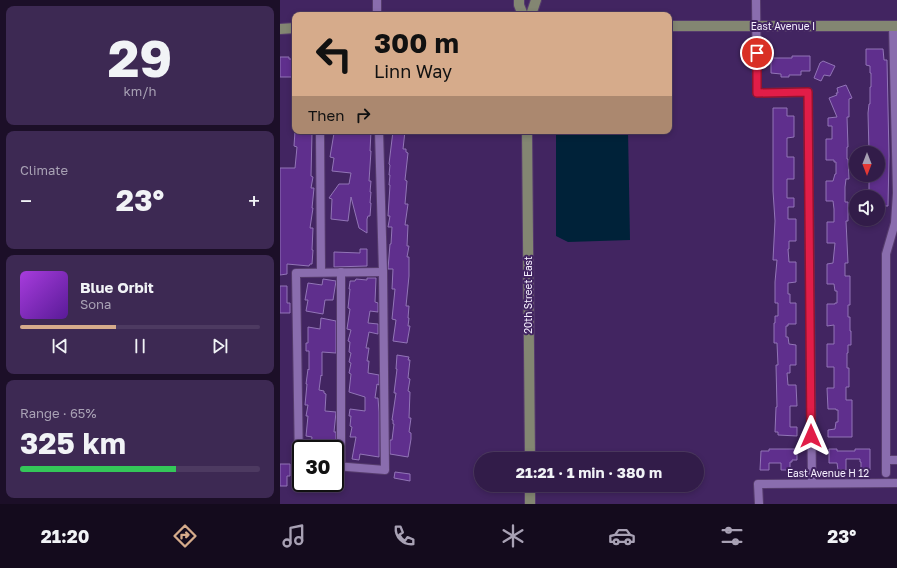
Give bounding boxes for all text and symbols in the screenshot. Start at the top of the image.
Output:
street label: East Avenue I [751,20,815,32]
text: 29 [108,26,172,88]
text: 300 m [374,26,459,59]
icon: left [308,28,360,80]
pin [740,36,774,70]
icon: arrive [746,42,768,64]
text: Linn Way [374,60,452,82]
text: km/h [123,83,157,99]
icon: right [352,104,374,126]
text: Then [308,106,344,124]
north arrow [849,146,885,182]
map controls [849,146,885,226]
text: Climate [20,162,68,178]
text: 23° [116,182,164,218]
text: − [20,187,32,214]
text: + [248,187,260,214]
button: sound [849,190,885,226]
street label: 20th Street East [522,256,534,334]
text: Blue Orbit [80,278,154,296]
text: Sona [80,296,111,312]
icon: previous [49,335,71,357]
icon: pause [129,335,151,357]
icon: next [209,335,231,357]
text: Range · 65% [20,405,96,421]
position arrow [790,415,832,457]
text: 325 km [20,425,126,461]
speed limit sign: 30 [292,440,344,492]
text: 21:21 · 1 min · 380 m [516,463,662,481]
street label: East Avenue H 12 [787,467,869,479]
icon: directions [171,522,199,550]
icon: music [280,522,308,550]
icon: phone [390,522,418,550]
icon: climate [499,522,527,550]
icon: car [608,522,636,550]
icon: filters [718,522,746,550]
text: 21:20 [41,525,89,547]
text: 23° [827,525,856,547]

